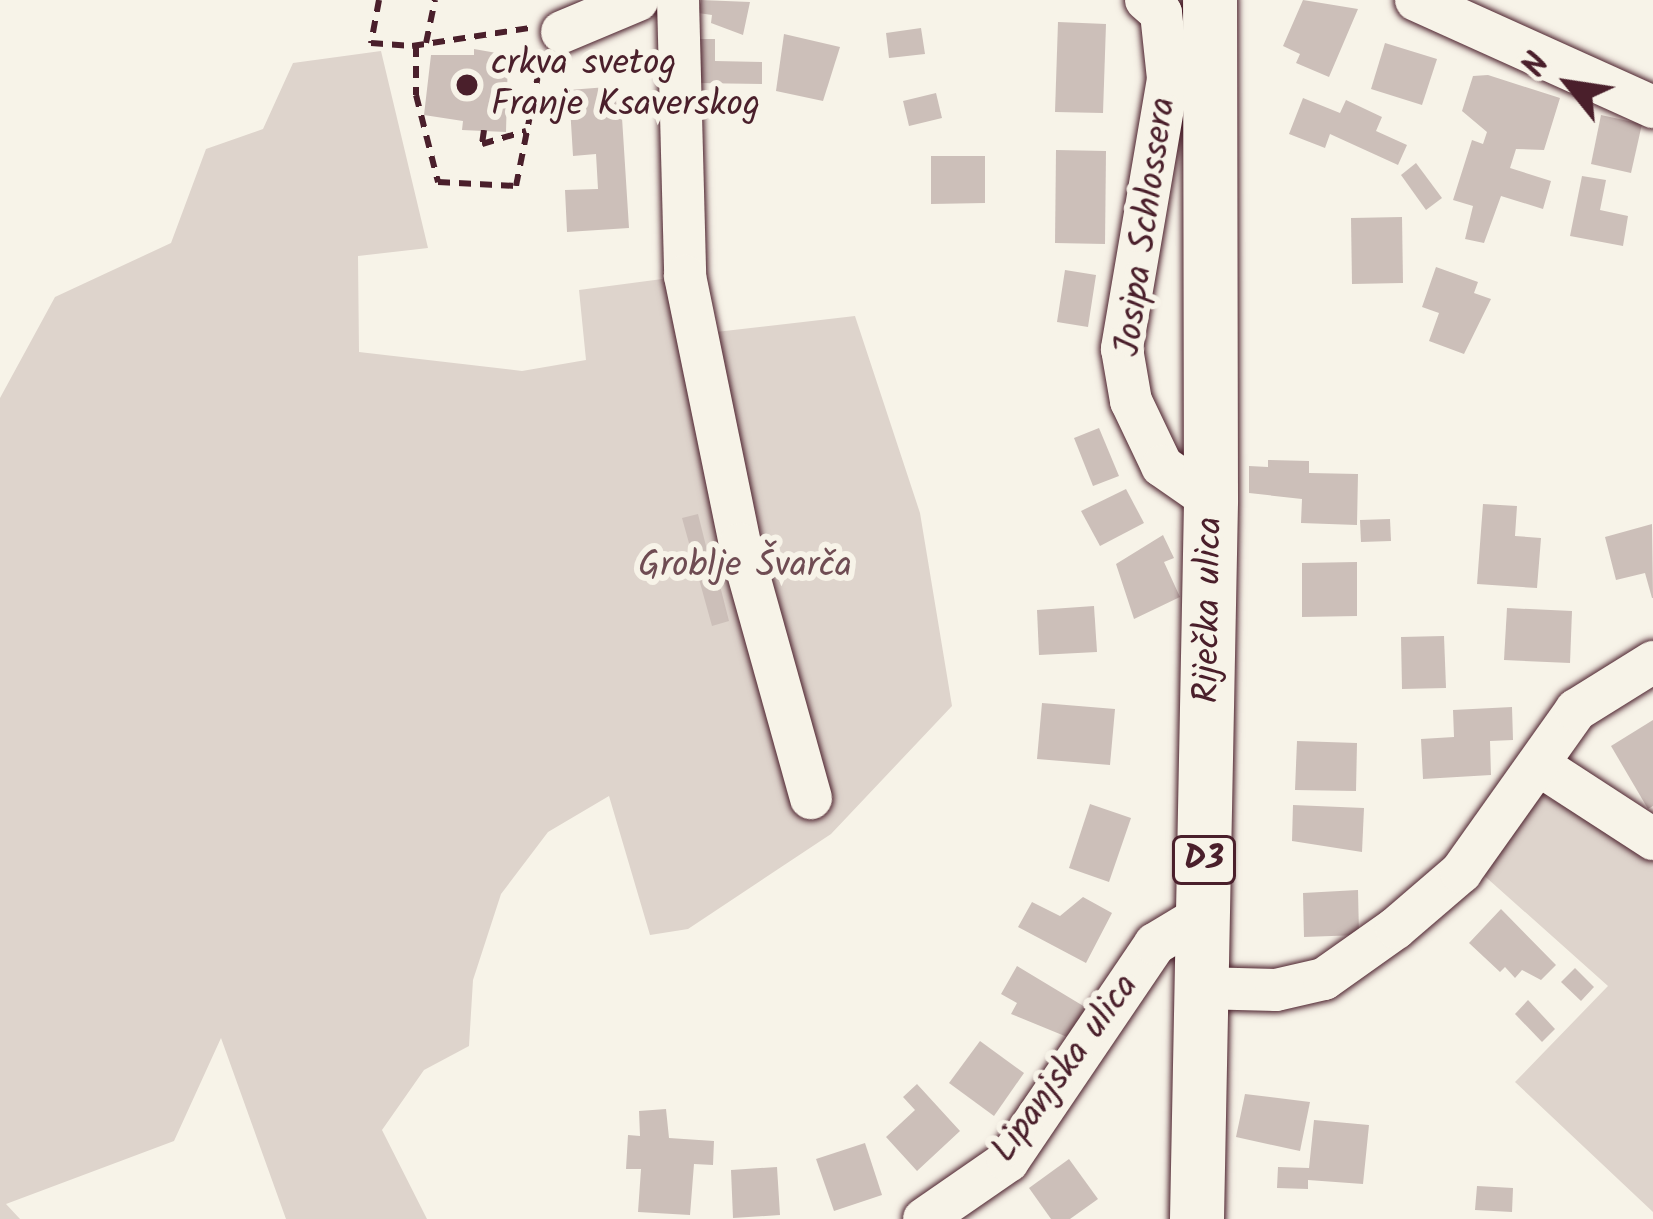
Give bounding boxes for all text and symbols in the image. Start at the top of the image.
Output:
north arrow [1509,24,1629,144]
place label: crkva svetog Franje Ksaverskog [491,42,760,127]
text: N [1509,43,1566,88]
marker: crkva svetog Franje Ksaverskog [454,72,480,98]
street label: Josipa Schlossera [1107,95,1187,359]
street label: Riječka ulica [1186,516,1232,704]
park label: Groblje Švarča [638,545,852,589]
road number: D3 [1171,833,1237,887]
street label: Lipanjska ulica [983,967,1149,1171]

